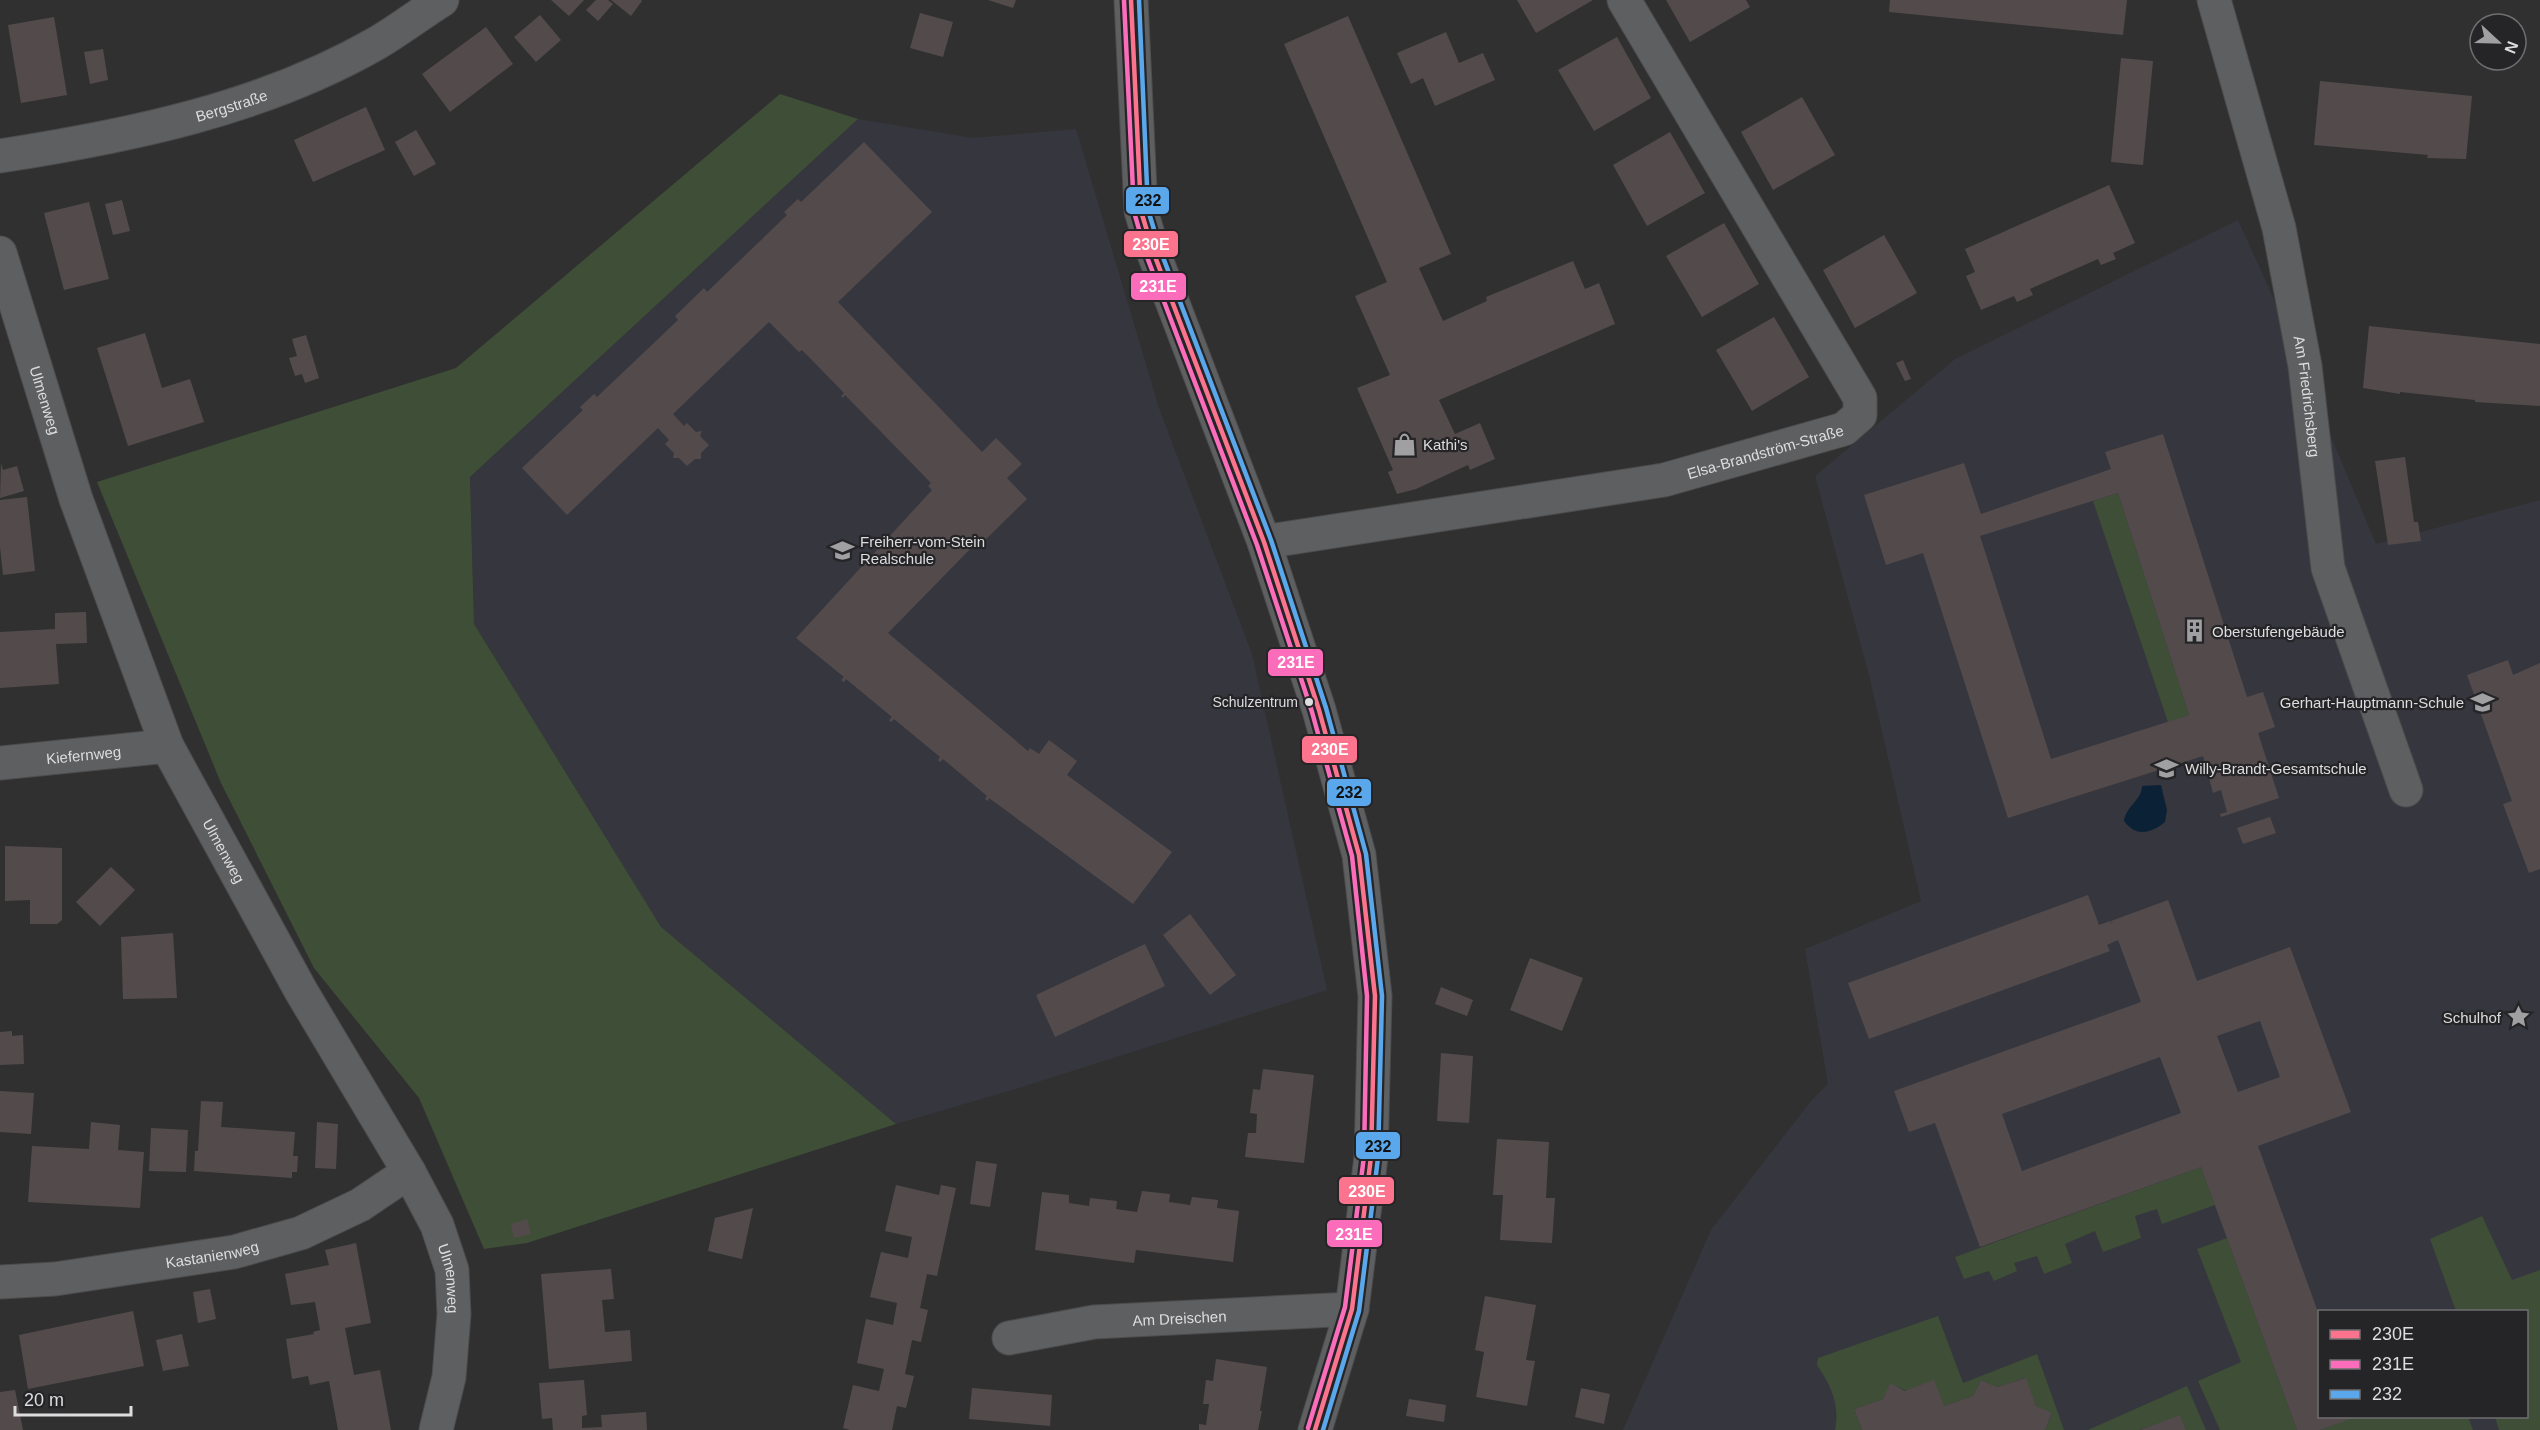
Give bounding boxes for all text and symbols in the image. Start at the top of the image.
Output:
north arrow [2468,12,2528,72]
text: N [2501,39,2521,56]
street label: Bergstraße [193,86,269,124]
line badge: 232 [1125,186,1170,215]
text: 232 [1135,192,1161,209]
line badge: 230E [1123,230,1179,258]
text: 230E [1132,236,1170,253]
line badge: 231E [1130,272,1187,301]
text: 231E [1139,278,1177,295]
street label: Am Friedrichsberg [2291,334,2324,458]
street label: Ulmenweg [27,364,64,437]
street label: Elsa-Brandström-Straße [1685,421,1845,482]
shop icon: Kathi's [1392,431,1418,457]
place label: Kathi's [1423,436,1468,453]
place label: Freiherr-vom-Stein Realschule [860,533,985,567]
school or university icon: Freiherr-vom-Stein Realschule [829,537,855,563]
building icon: Oberstufengebäude [2181,618,2207,644]
place label: Oberstufengebäude [2212,623,2345,640]
line badge: 231E [1267,648,1324,677]
text: 231E [1277,654,1315,671]
school or university icon: Gerhart-Hauptmann-Schule [2469,689,2495,715]
place label: Schulzentrum [1212,694,1298,710]
place label: Gerhart-Hauptmann-Schule [2280,694,2464,711]
marker: Schulzentrum [1303,696,1315,708]
line badge: 230E [1301,735,1358,764]
text: 230E [1311,741,1349,758]
street label: Kiefernweg [45,742,122,767]
school or university icon: Willy-Brandt-Gesamtschule [2154,755,2180,781]
place label: Willy-Brandt-Gesamtschule [2185,760,2367,777]
line badge: 232 [1326,778,1372,807]
text: 232 [1336,784,1362,801]
street label: Ulmenweg [200,815,249,886]
place icon: Schulhof [2506,1004,2532,1030]
place label: Schulhof [2443,1009,2502,1026]
line badge: 232 [1355,1131,1401,1160]
text: 232 [1365,1138,1391,1155]
line badge: 230E [1338,1176,1395,1205]
text: 230E [1348,1183,1386,1200]
line badge: 231E [1326,1219,1383,1248]
text: 231E [1335,1226,1373,1243]
street label: Kastanienweg [164,1237,260,1271]
street label: Ulmenweg [435,1241,462,1314]
street label: Am Dreischen [1132,1307,1227,1329]
legend [2318,1310,2528,1418]
text: 230E [2372,1324,2414,1344]
text: 231E [2372,1354,2414,1374]
scale bar [15,1379,130,1417]
text: 232 [2372,1384,2402,1404]
text: 20 m [24,1390,64,1410]

